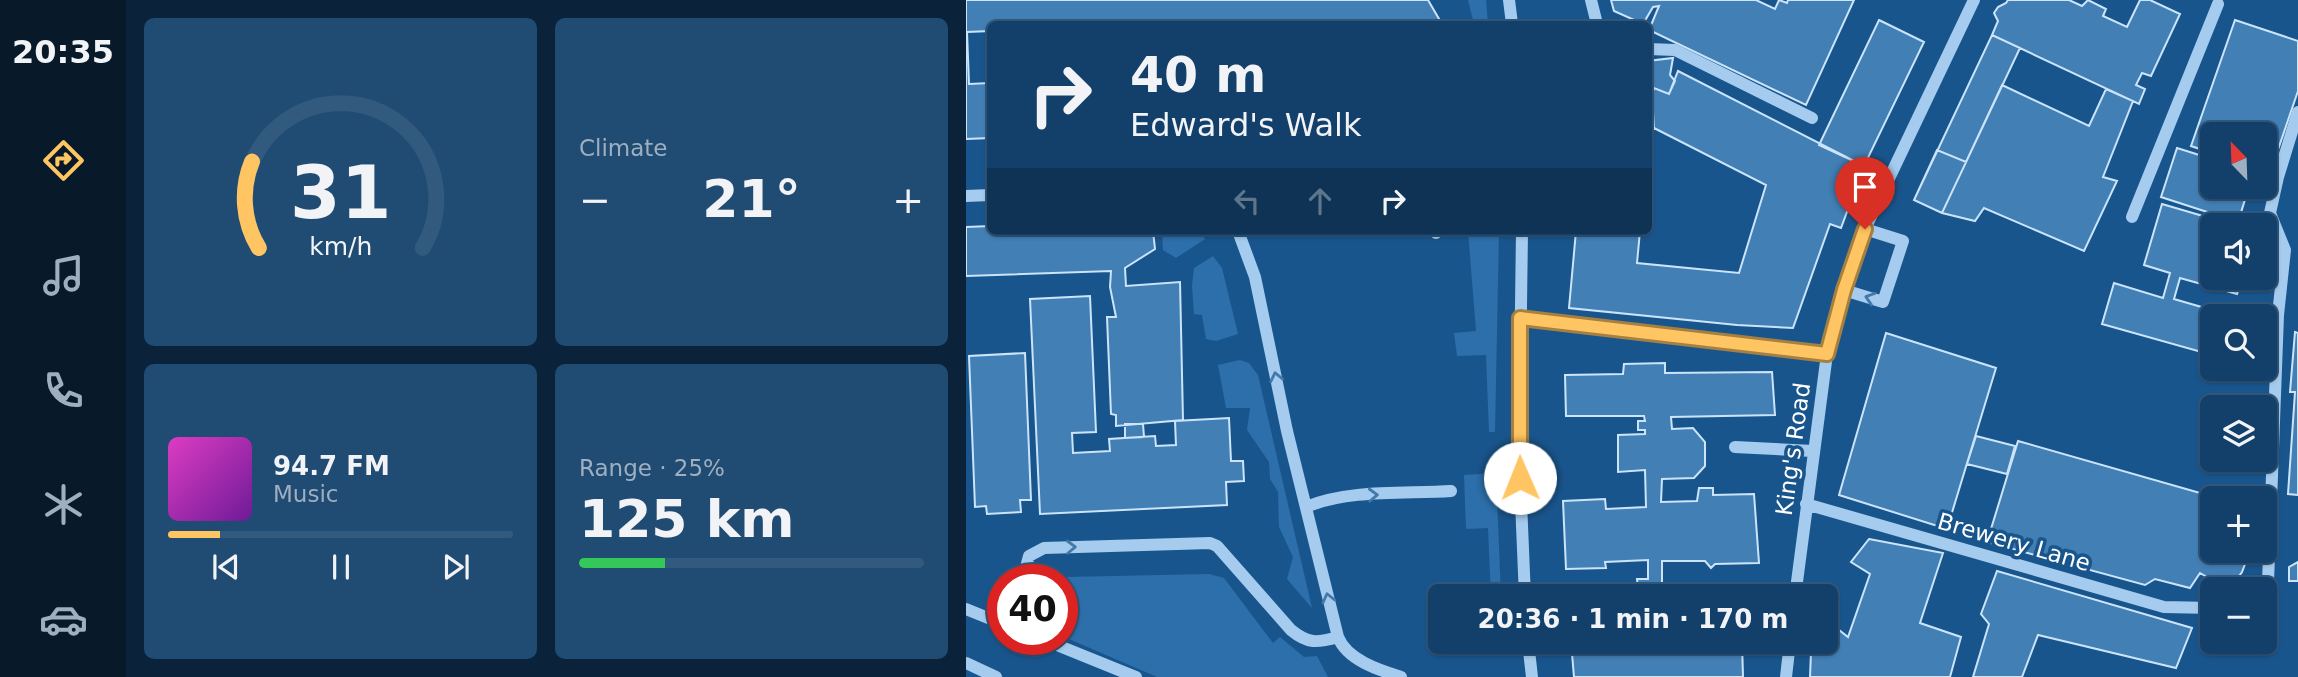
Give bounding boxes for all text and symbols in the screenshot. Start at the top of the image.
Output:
text: 20:35 [12,33,114,71]
text: 40 m [1130,47,1266,104]
icon: right [1015,49,1106,140]
text: Edward's Walk [1130,106,1361,144]
north arrow [2200,122,2277,200]
map controls [2200,122,2277,654]
text: Climate [579,135,668,161]
icon: directions [39,136,88,185]
text: 31 [290,150,391,235]
pin [1835,157,1895,229]
icon: arrive [1846,168,1884,206]
text: 21° [702,169,801,229]
text: − [579,178,611,222]
text: + [892,178,924,222]
icon: left [1228,182,1266,220]
icon: ahead [1301,182,1339,220]
icon: right [1374,182,1412,220]
button: sound [2200,213,2277,290]
text: km/h [309,232,372,261]
icon: music [39,251,88,300]
one-way arrow [1865,292,1877,306]
button: search [2200,304,2277,381]
icon: phone [39,366,88,415]
one-way arrow [1269,371,1284,383]
street label: King's Road [1771,381,1815,517]
button: layers [2200,395,2277,472]
position arrow [1483,441,1557,515]
text: 94.7 FM [273,451,390,481]
text: Range · 25% [579,455,725,481]
icon: climate [39,480,88,529]
text: Music [273,481,338,507]
button: + [2200,486,2277,563]
one-way arrow [1368,488,1379,503]
text: 125 km [579,489,794,549]
street label: Brewery Lane [1935,508,2093,576]
one-way arrow [1066,540,1077,555]
icon: previous [207,548,245,586]
icon: pause [322,548,360,586]
icon: next [437,548,475,586]
speed limit sign: 40 [987,564,1078,655]
button: − [2200,577,2277,654]
one-way arrow [1322,592,1336,604]
icon: car [39,595,88,644]
text: 20:36 · 1 min · 170 m [1478,604,1788,634]

